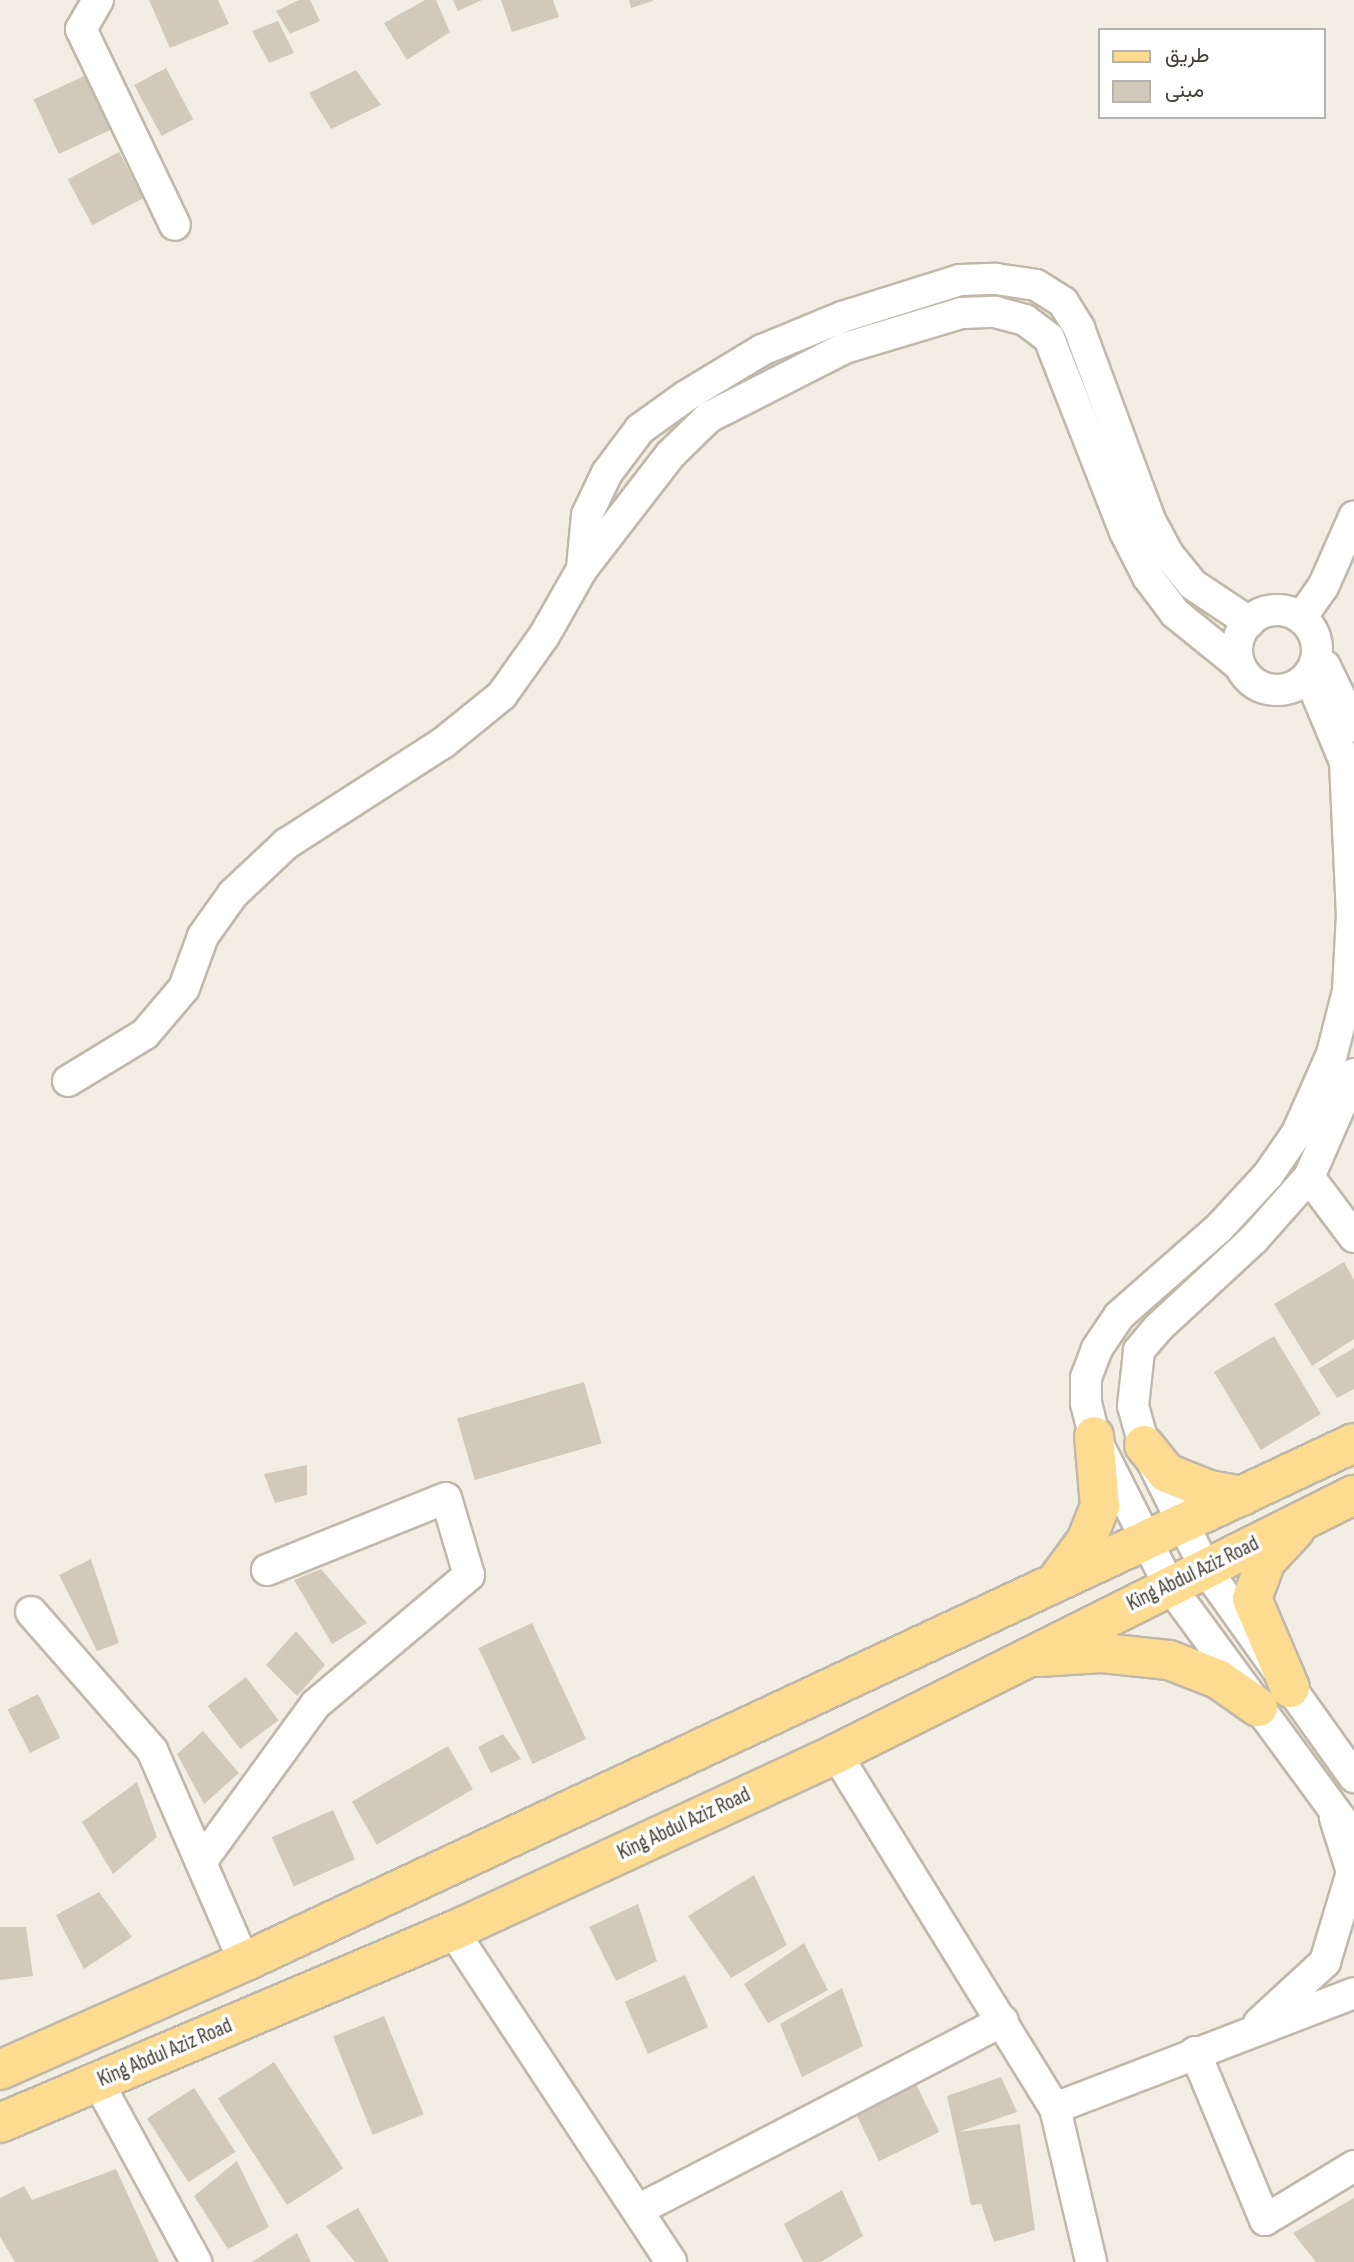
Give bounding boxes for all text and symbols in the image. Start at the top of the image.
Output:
legend [1098,28,1326,119]
text: طريق [1165,43,1210,68]
text: مبنى [1165,78,1204,103]
street label: King Abdul Aziz Road [1123,1531,1263,1617]
street label: King Abdul Aziz Road [614,1782,754,1866]
street label: King Abdul Aziz Road [94,2013,236,2093]

